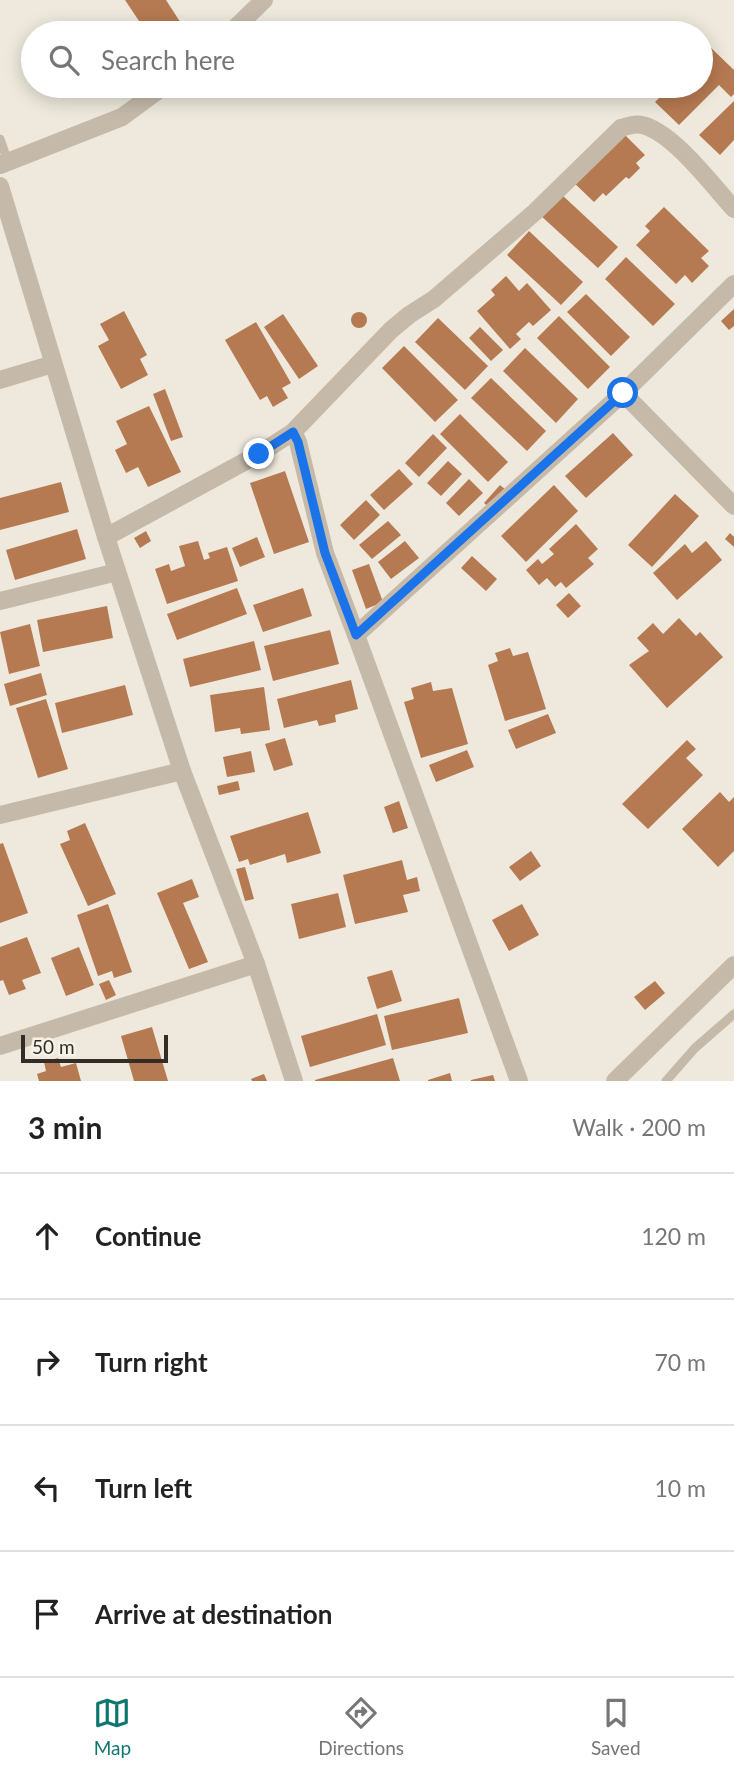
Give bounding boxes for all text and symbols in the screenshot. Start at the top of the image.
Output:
search box [21,21,713,98]
icon: search [45,41,83,79]
text: Search here [101,44,235,76]
route start [607,377,638,408]
route end [243,438,274,469]
scale bar [21,1032,168,1064]
text: 50 m [32,1035,75,1058]
text: 3 min [28,1109,102,1145]
text: Walk · 200 m [572,1113,706,1141]
icon: ahead [28,1217,66,1255]
text: Continue [95,1220,201,1252]
text: 120 m [641,1222,706,1250]
icon: right [28,1343,66,1381]
text: Turn right [95,1346,208,1378]
text: 70 m [655,1348,706,1376]
icon: left [28,1469,66,1507]
text: Turn left [95,1472,192,1504]
text: 10 m [655,1474,706,1502]
icon: arrive [28,1595,66,1633]
text: Arrive at destination [95,1598,332,1630]
tab: Map [93,1694,131,1759]
tab: Directions [318,1694,404,1759]
tab: Saved [591,1694,641,1759]

